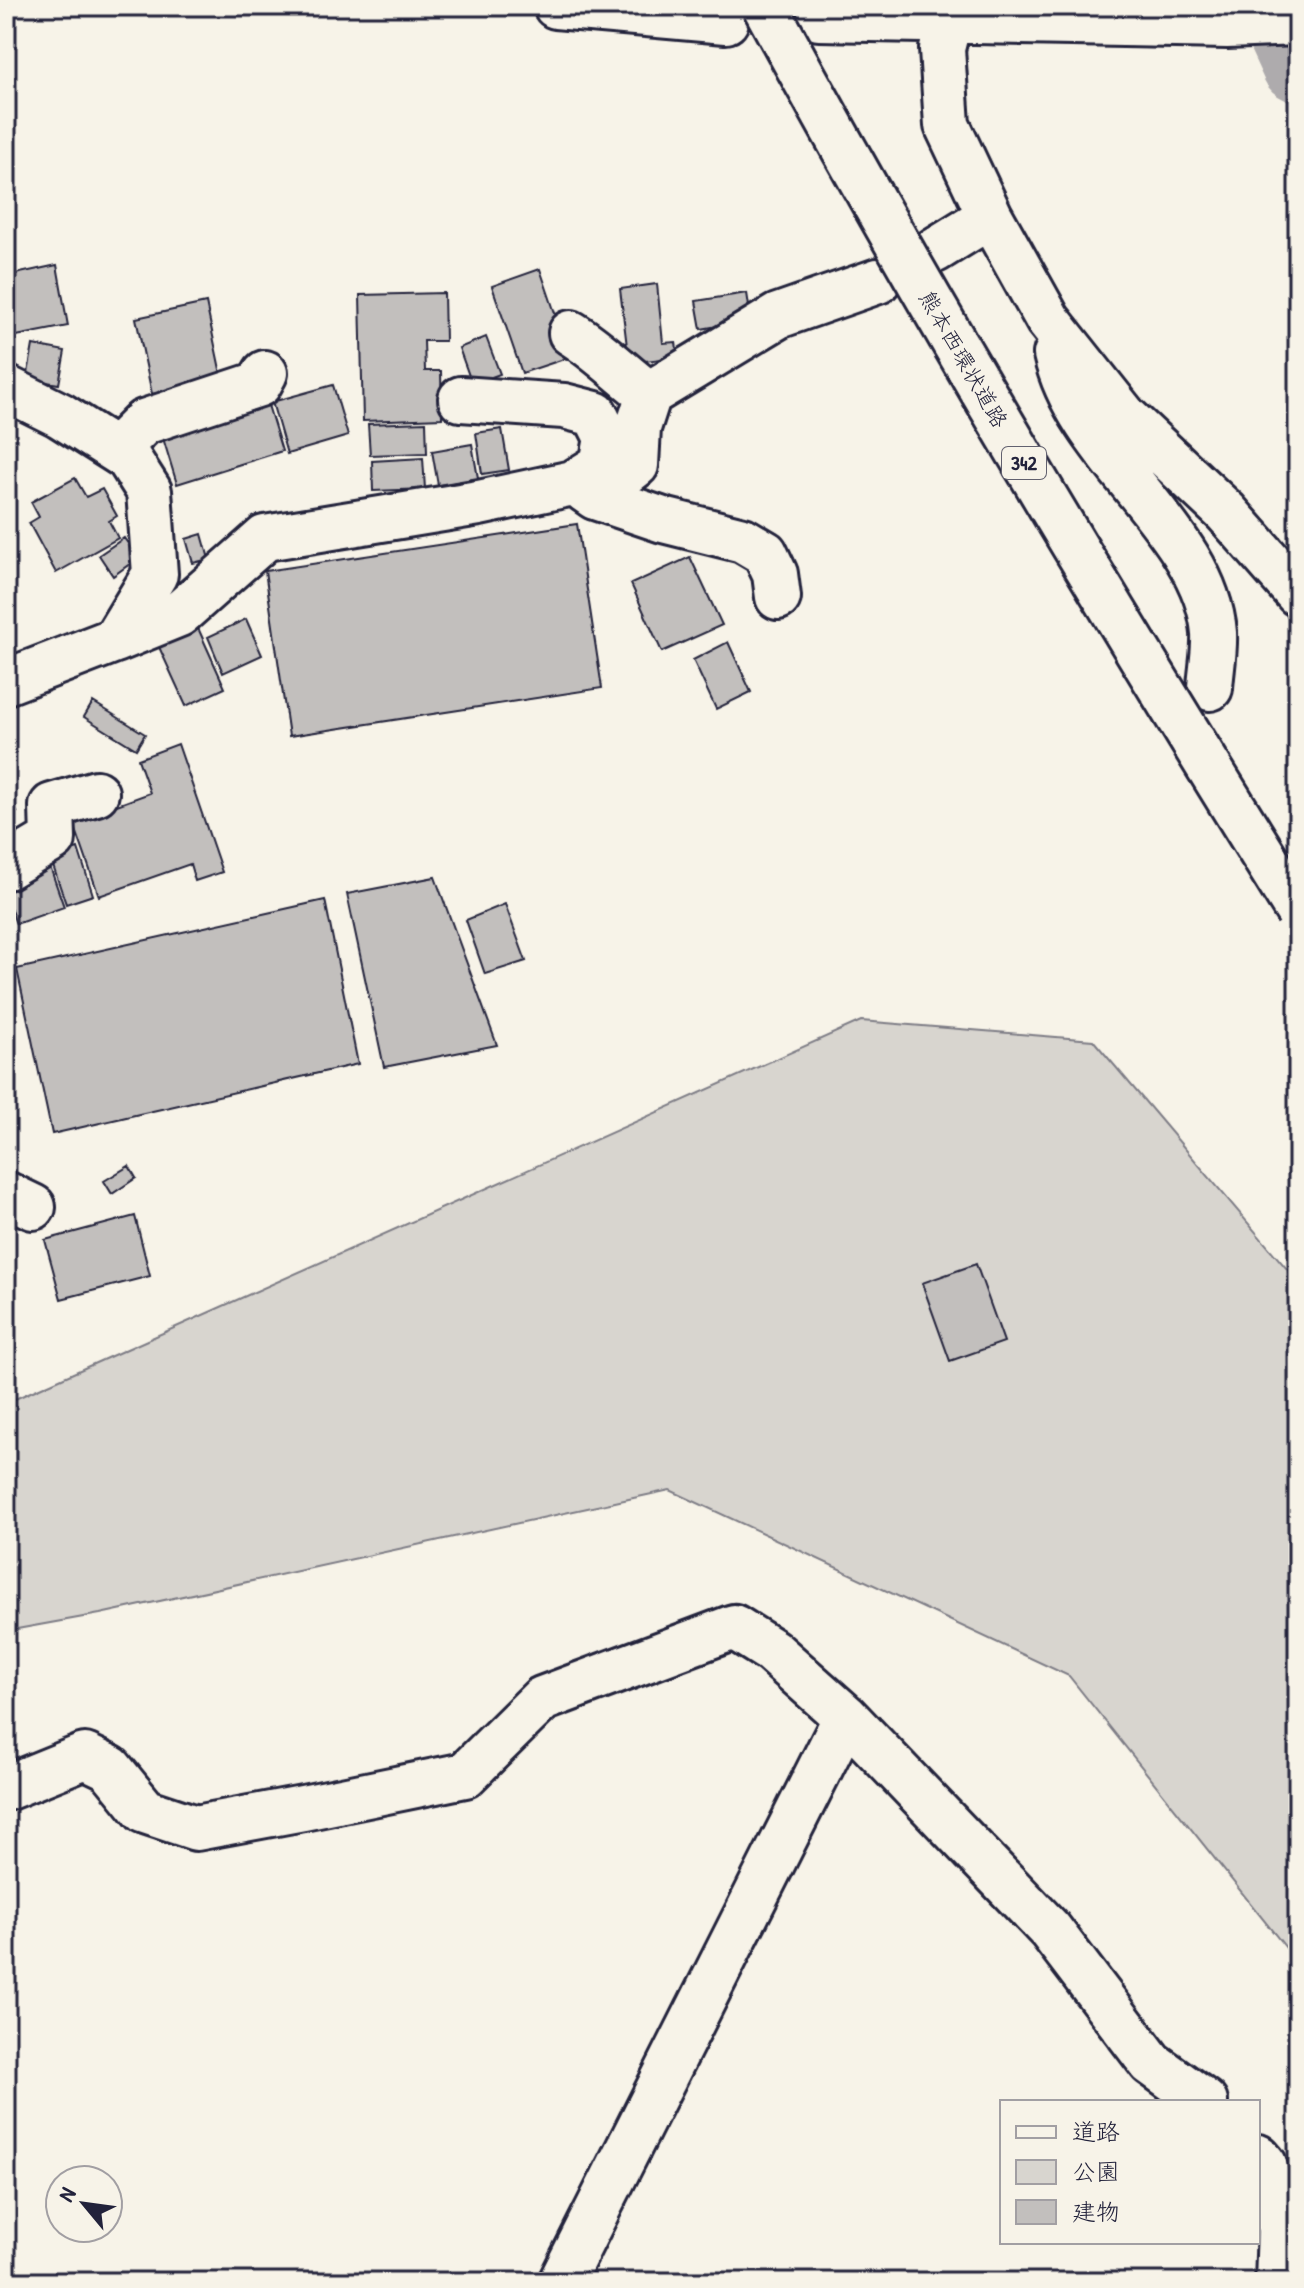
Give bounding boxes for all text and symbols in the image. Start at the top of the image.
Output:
street label: 熊本西環状道路 [913,285,1015,433]
road number: 342 [1002,447,1046,479]
legend [1000,2100,1260,2244]
text: 道路 [1072,2115,1120,2147]
text: 公園 [1072,2155,1120,2187]
north arrow [44,2164,124,2244]
text: N [51,2182,83,2207]
text: 建物 [1072,2195,1120,2227]

